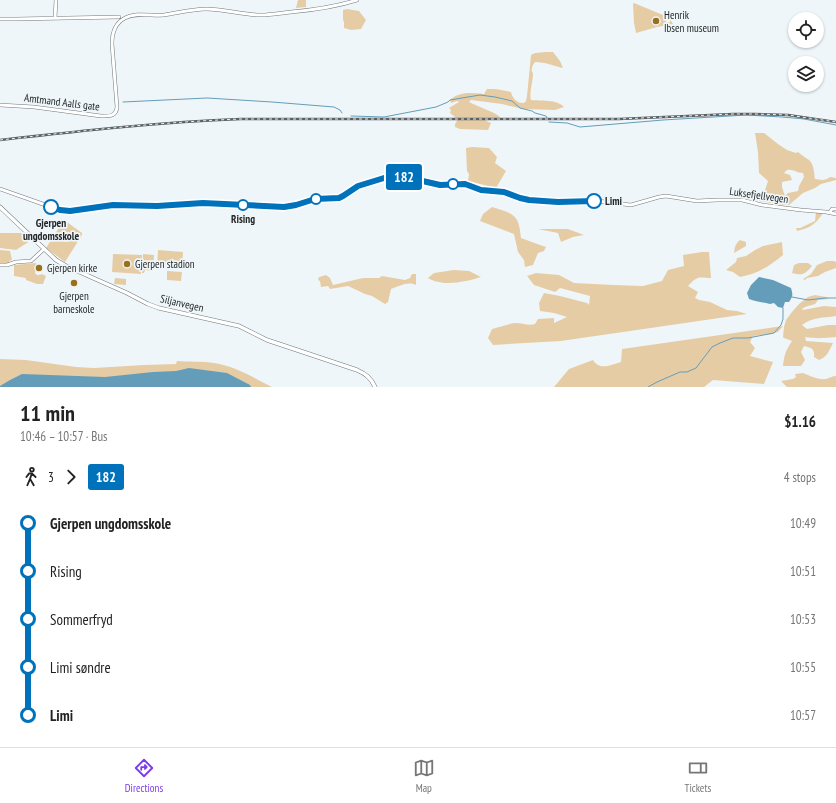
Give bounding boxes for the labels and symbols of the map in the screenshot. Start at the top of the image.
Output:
place label: Henrik Ibsen museum [664,8,719,35]
marker: Henrik Ibsen museum [651,16,661,26]
street label: Amtmand Aalls gate [23,90,101,114]
line badge: 182 [381,164,427,190]
unlabelled marker [447,178,459,190]
street label: Luksefjellvegen [729,184,790,206]
unlabelled marker [310,193,322,205]
marker: Limi [586,193,602,209]
place label: Limi [605,194,622,208]
marker: Gjerpen ungdomsskole [43,199,59,215]
marker: Rising [237,199,249,211]
place label: Rising [231,212,255,226]
place label: Gjerpen ungdomsskole [23,216,79,243]
place label: Gjerpen stadion [135,257,195,271]
marker: Gjerpen stadion [122,259,132,269]
place label: Gjerpen kirke [47,261,98,275]
marker: Gjerpen kirke [34,263,44,273]
marker: Gjerpen barneskole [69,278,79,288]
place label: Gjerpen barneskole [53,289,95,316]
street label: Siljanvegen [159,291,205,315]

